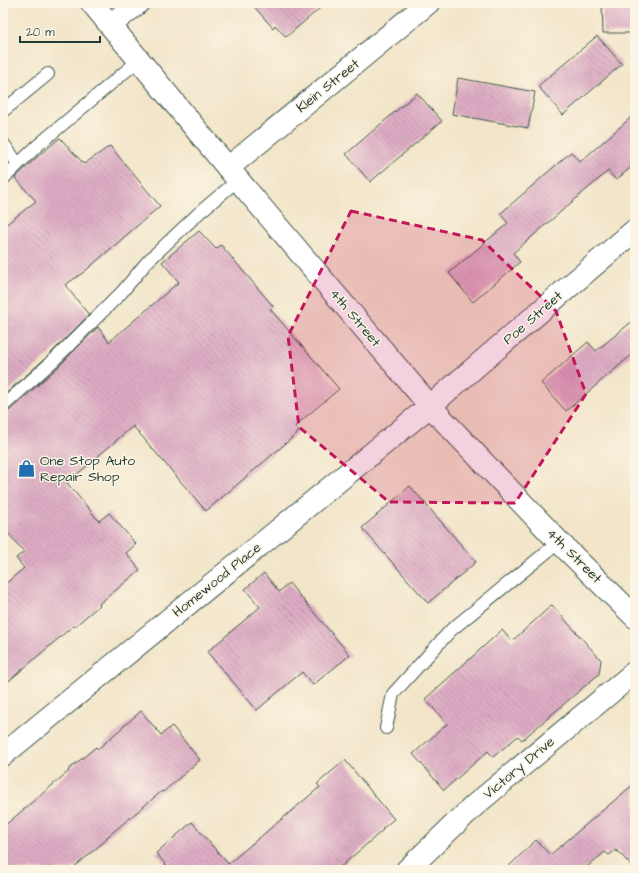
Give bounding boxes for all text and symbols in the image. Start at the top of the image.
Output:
scale bar [20,18,100,44]
text: 20 m [26,24,55,41]
street label: Klein Street [292,54,364,118]
street label: 4th Street [325,284,386,352]
street label: Poe Street [499,286,567,350]
place label: One Stop Auto Repair Shop [40,451,135,487]
shop icon: One Stop Auto Repair Shop [17,459,37,479]
street label: 4th Street [542,524,606,588]
street label: Homewood Place [168,538,266,622]
street label: Victory Drive [479,732,559,804]

